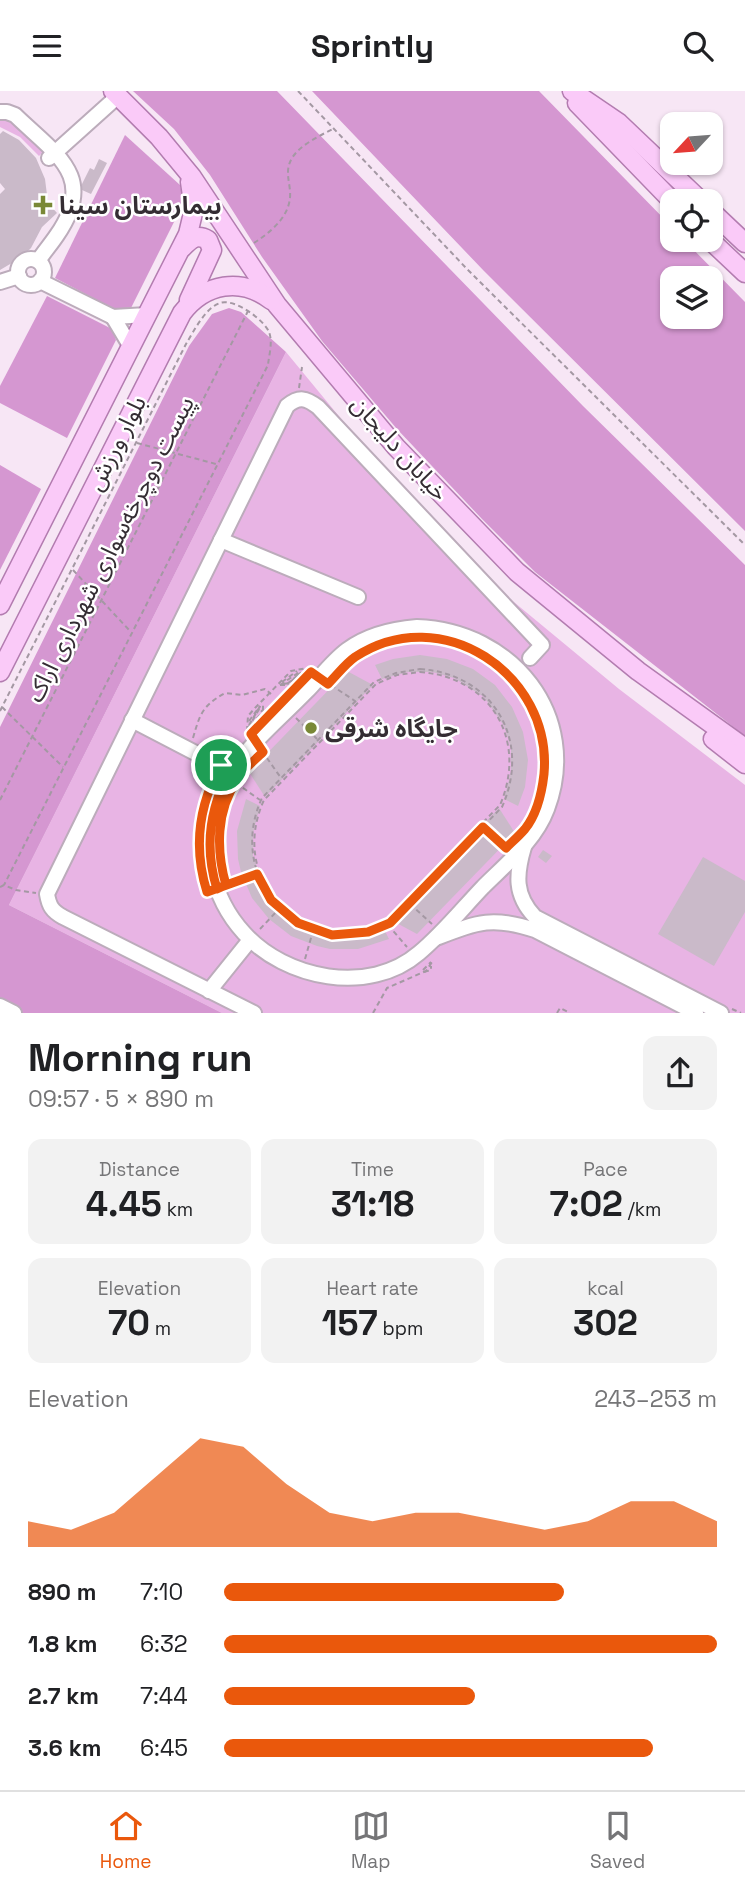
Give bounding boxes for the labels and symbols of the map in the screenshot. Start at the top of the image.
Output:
north arrow [660,112,723,175]
place label: بیمارستان سینا [59,190,222,221]
marker: بیمارستان سینا [33,195,53,215]
street label: خیابان دلیجان [344,389,456,507]
street label: بلوار ورزش [79,390,153,496]
street label: پیست دوچرخه‌سواری شهرداری اراک [19,391,201,707]
place label: جایگاه شرقی [325,713,458,744]
marker: جایگاه شرقی [303,720,319,736]
pin [191,735,251,795]

